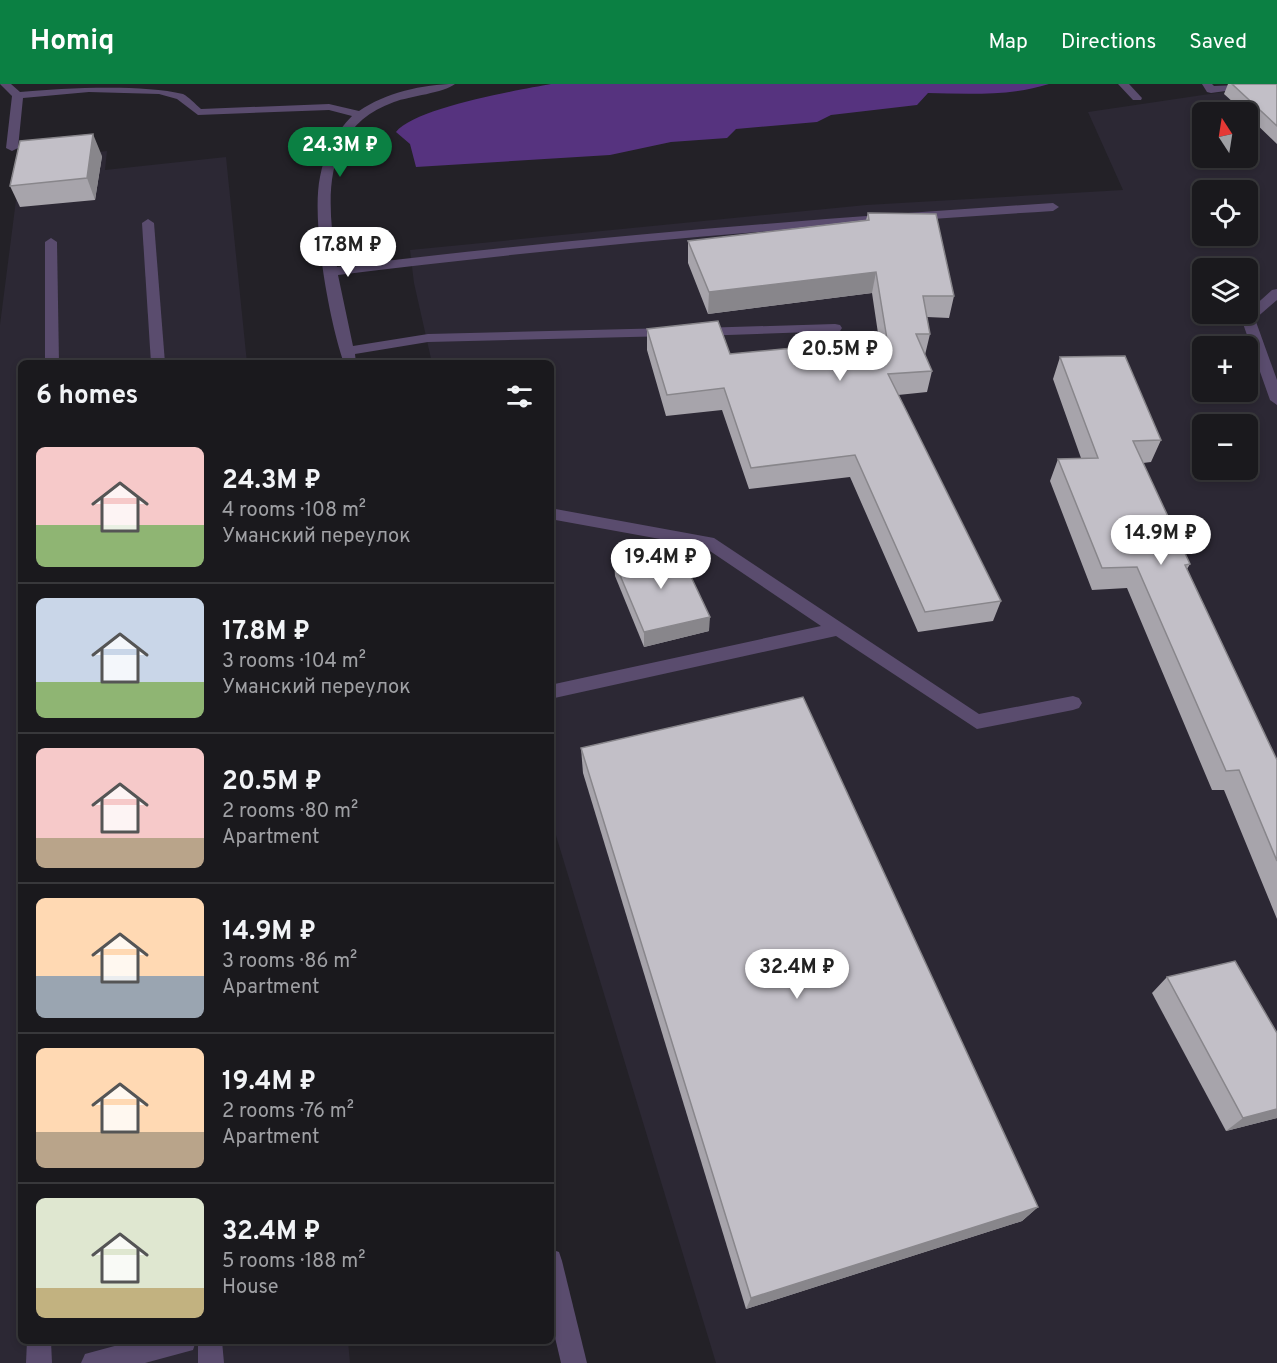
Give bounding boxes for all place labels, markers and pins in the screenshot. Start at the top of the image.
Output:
pin: 24.3M ₽ [285,127,395,178]
pin: 17.8M ₽ [293,227,403,278]
pin: 20.5M ₽ [785,331,895,382]
pin: 14.9M ₽ [1106,515,1216,566]
pin: 19.4M ₽ [606,539,716,590]
pin: 32.4M ₽ [742,949,852,1000]

